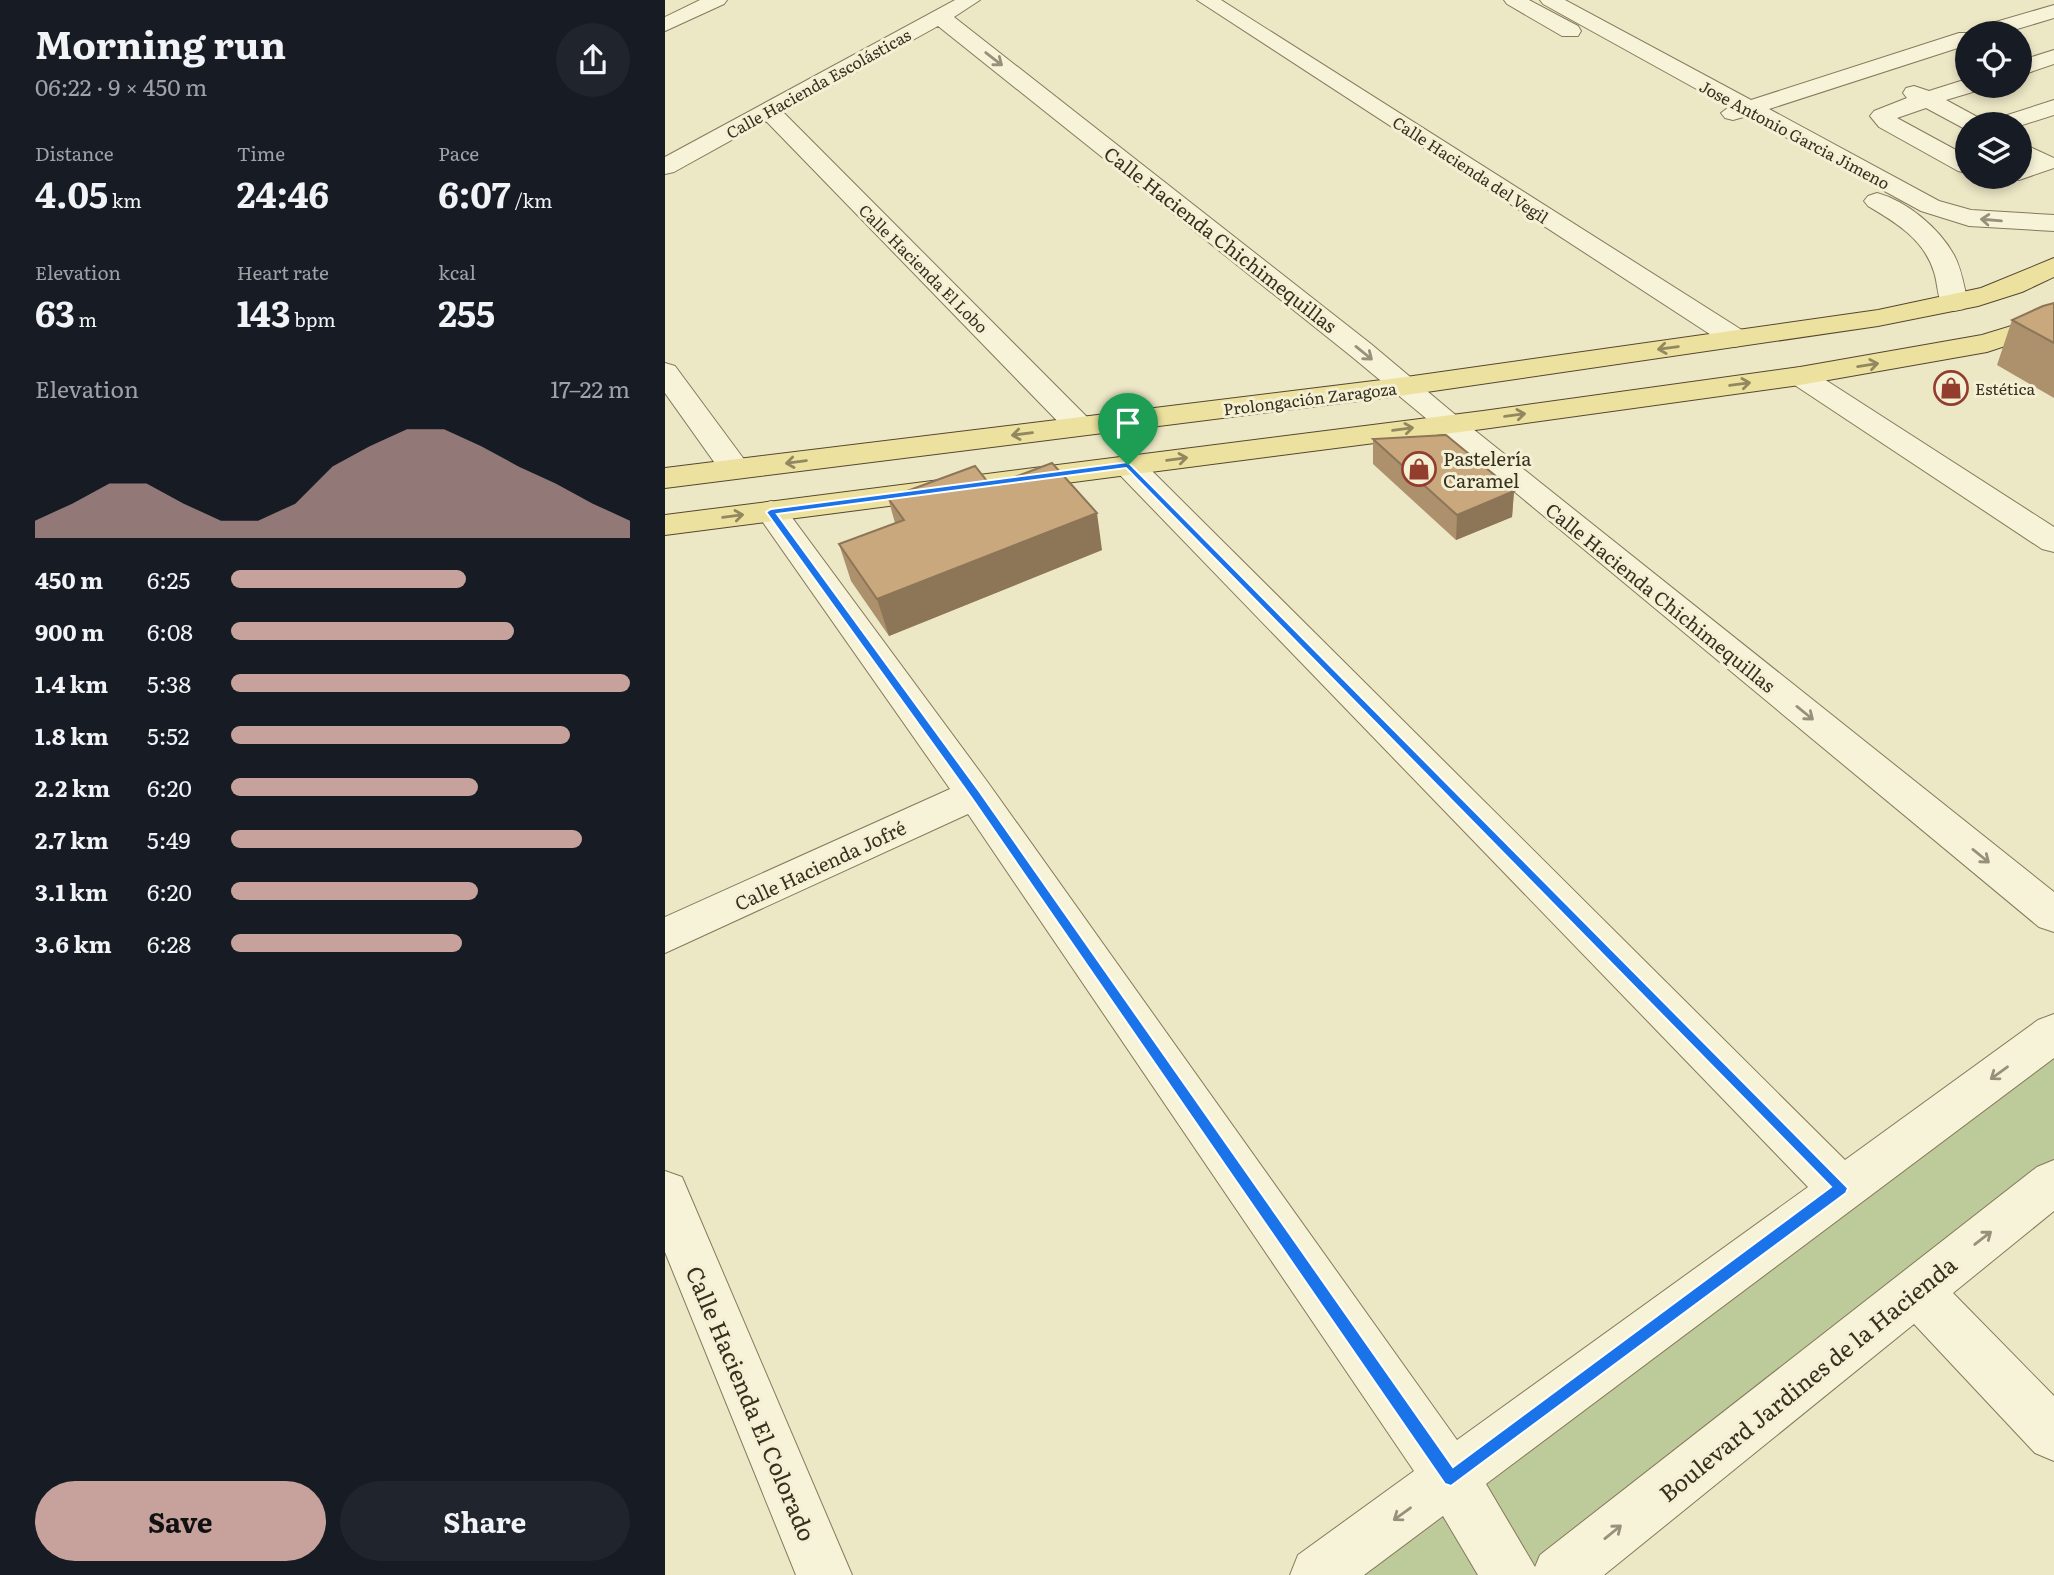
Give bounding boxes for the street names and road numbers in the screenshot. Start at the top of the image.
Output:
street label: Calle Hacienda Escolásticas [721,22,915,144]
street label: Jose Antonio Garcia Jimeno [1696,74,1894,194]
street label: Calle Hacienda del Vegil [1388,109,1554,229]
street label: Calle Hacienda Chichimequillas [1099,139,1344,339]
street label: Calle Hacienda El Lobo [854,198,994,338]
street label: Prolongación Zaragoza [1222,375,1398,421]
street label: Calle Hacienda Chichimequillas [1540,495,1782,699]
street label: Calle Hacienda Jofré [730,813,910,917]
street label: Boulevard Jardines de la Hacienda [1651,1247,1964,1509]
street label: Calle Hacienda El Colorado [679,1260,825,1546]

